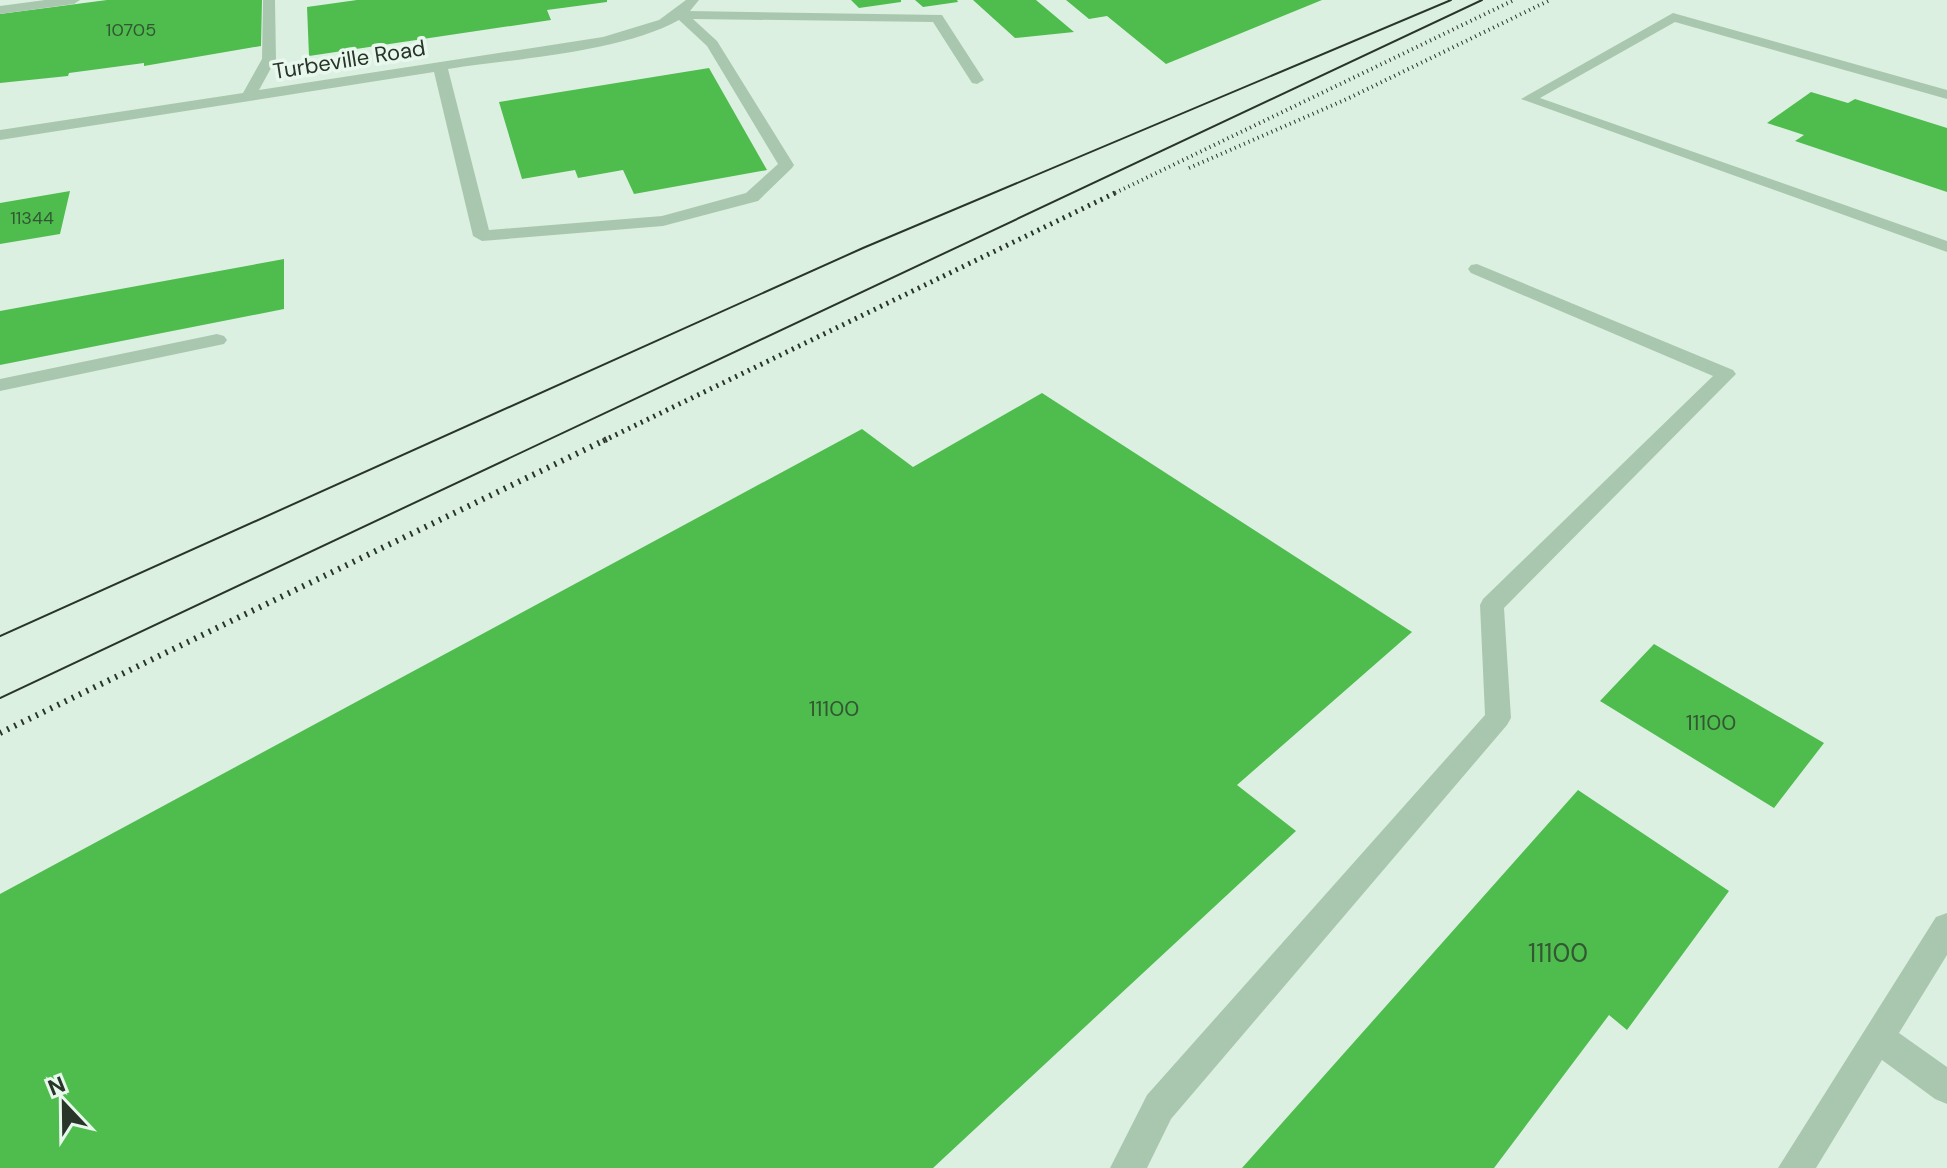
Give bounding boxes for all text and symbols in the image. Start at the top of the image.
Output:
house number: 10705 [106,18,156,42]
street label: Turbeville Road [271,33,427,86]
house number: 11344 [10,206,54,230]
house number: 11100 [809,694,859,723]
house number: 11100 [1686,708,1736,737]
house number: 11100 [1528,936,1588,970]
north arrow [24,1064,104,1144]
text: N [44,1069,70,1102]

